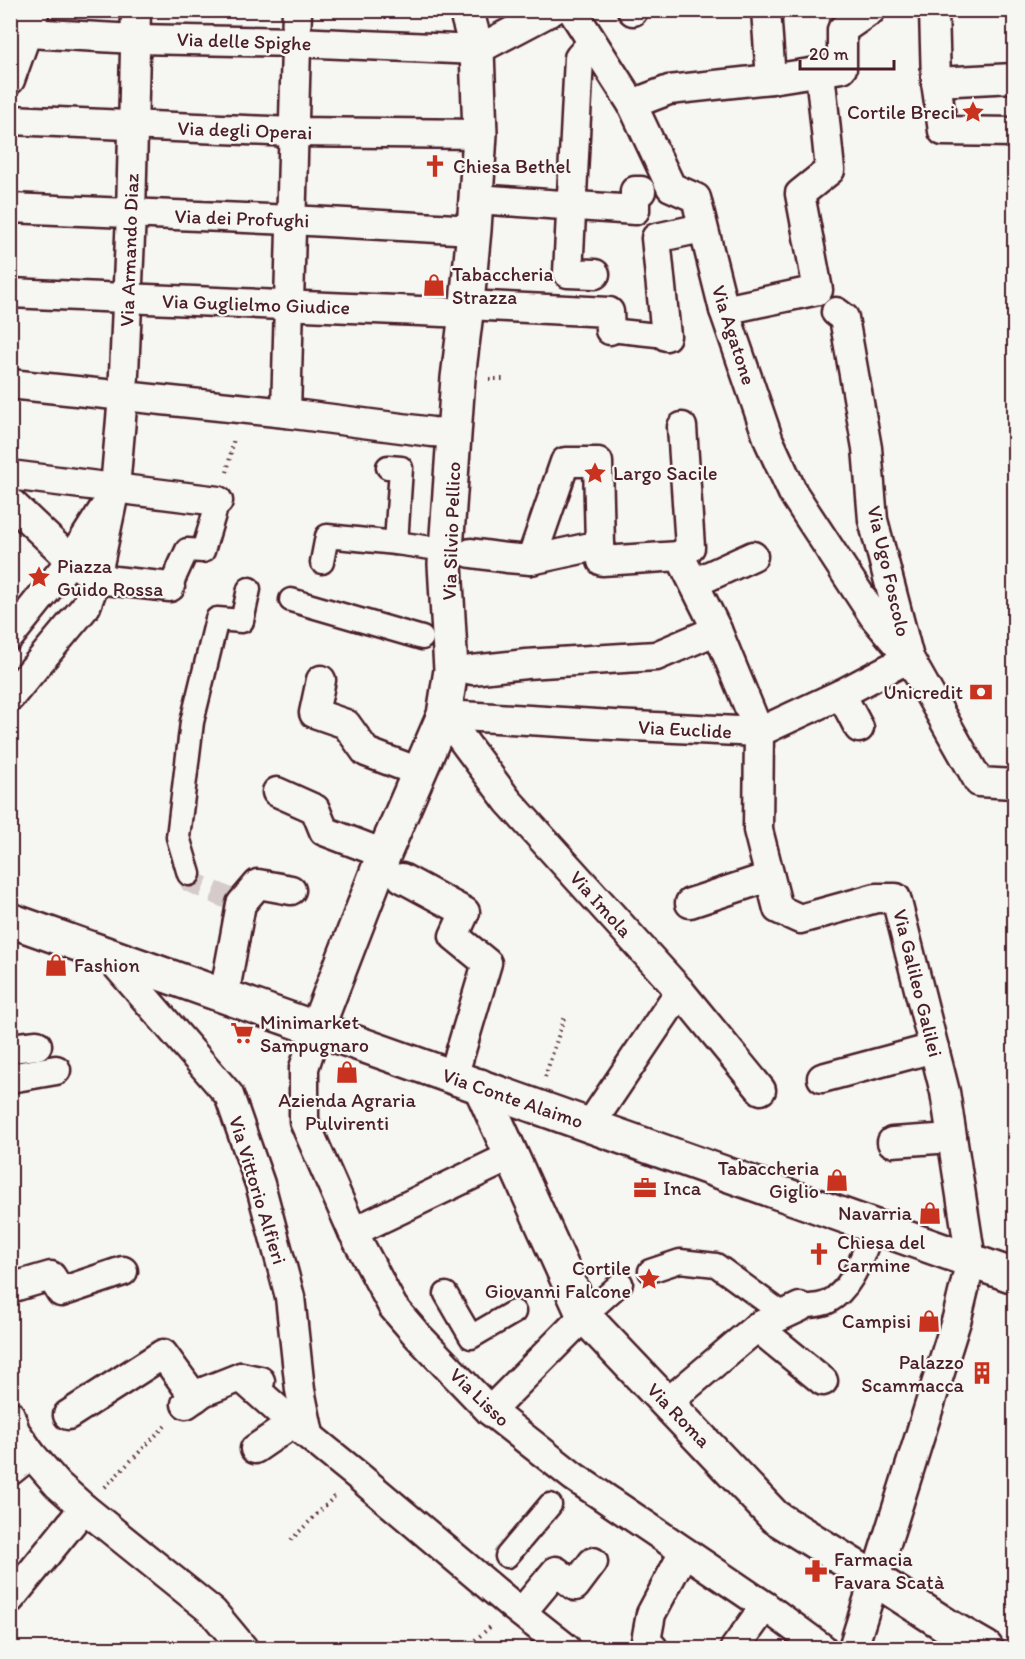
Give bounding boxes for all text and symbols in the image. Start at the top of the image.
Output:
street label: Via delle Spighe [176,27,312,55]
scale bar [800,33,894,71]
text: 20 m [809,43,849,65]
place icon: Cortile Breci [960,99,986,125]
place label: Cortile Breci [847,100,955,124]
street label: Via degli Operai [177,116,313,144]
church icon: Chiesa Bethel [422,153,448,179]
place label: Chiesa Bethel [453,154,571,178]
street label: Via Armando Diaz [114,173,144,327]
street label: Via dei Profughi [174,204,310,232]
place label: Tabaccheria Strazza [452,262,553,309]
shop icon: Tabaccheria Strazza [421,272,447,298]
street label: Via Agatone [707,282,761,388]
street label: Via Guglielmo Giudice [161,289,351,319]
place icon: Largo Sacile [582,460,608,486]
street label: Via Silvio Pellico [437,461,465,601]
place label: Largo Sacile [613,461,718,485]
street label: Via Ugo Foscolo [862,503,916,639]
place label: Piazza Guido Rossa [57,554,163,601]
place icon: Piazza Guido Rossa [26,564,52,590]
bank icon: Unicredit [968,679,994,705]
place label: Unicredit [883,680,964,704]
street label: Via Euclide [637,715,733,743]
street label: Via Imola [565,866,638,943]
street label: Via Galileo Galilei [888,907,948,1059]
shop icon: Fashion [43,952,69,978]
place label: Fashion [74,953,140,977]
place label: Minimarket Sampugnaro [260,1010,369,1057]
supermarket icon: Minimarket Sampugnaro [229,1020,255,1046]
shop icon: Azienda Agraria Pulvirenti [334,1059,360,1085]
street label: Via Conte Alaimo [439,1063,587,1133]
place label: Azienda Agraria Pulvirenti [278,1088,416,1135]
street label: Via Vittorio Alfieri [224,1113,292,1267]
place label: Tabaccheria Giglio [718,1156,819,1203]
shop icon: Tabaccheria Giglio [824,1167,850,1193]
office icon: Inca [632,1175,658,1201]
place label: Inca [663,1176,702,1200]
shop icon: Navarria [917,1200,943,1226]
place label: Navarria [838,1201,913,1225]
place label: Chiesa del Carmine [837,1230,925,1277]
church icon: Chiesa del Carmine [806,1241,832,1267]
place label: Cortile Giovanni Falcone [485,1256,631,1303]
place icon: Cortile Giovanni Falcone [636,1266,662,1292]
shop icon: Campisi [916,1308,942,1334]
place label: Campisi [842,1309,911,1333]
place label: Palazzo Scammacca [861,1350,965,1397]
building icon: Palazzo Scammacca [969,1360,995,1386]
street label: Via Lisso [445,1363,515,1431]
street label: Via Roma [642,1378,716,1453]
place label: Farmacia Favara Scatà [834,1547,945,1594]
pharmacy icon: Farmacia Favara Scatà [803,1558,829,1584]

